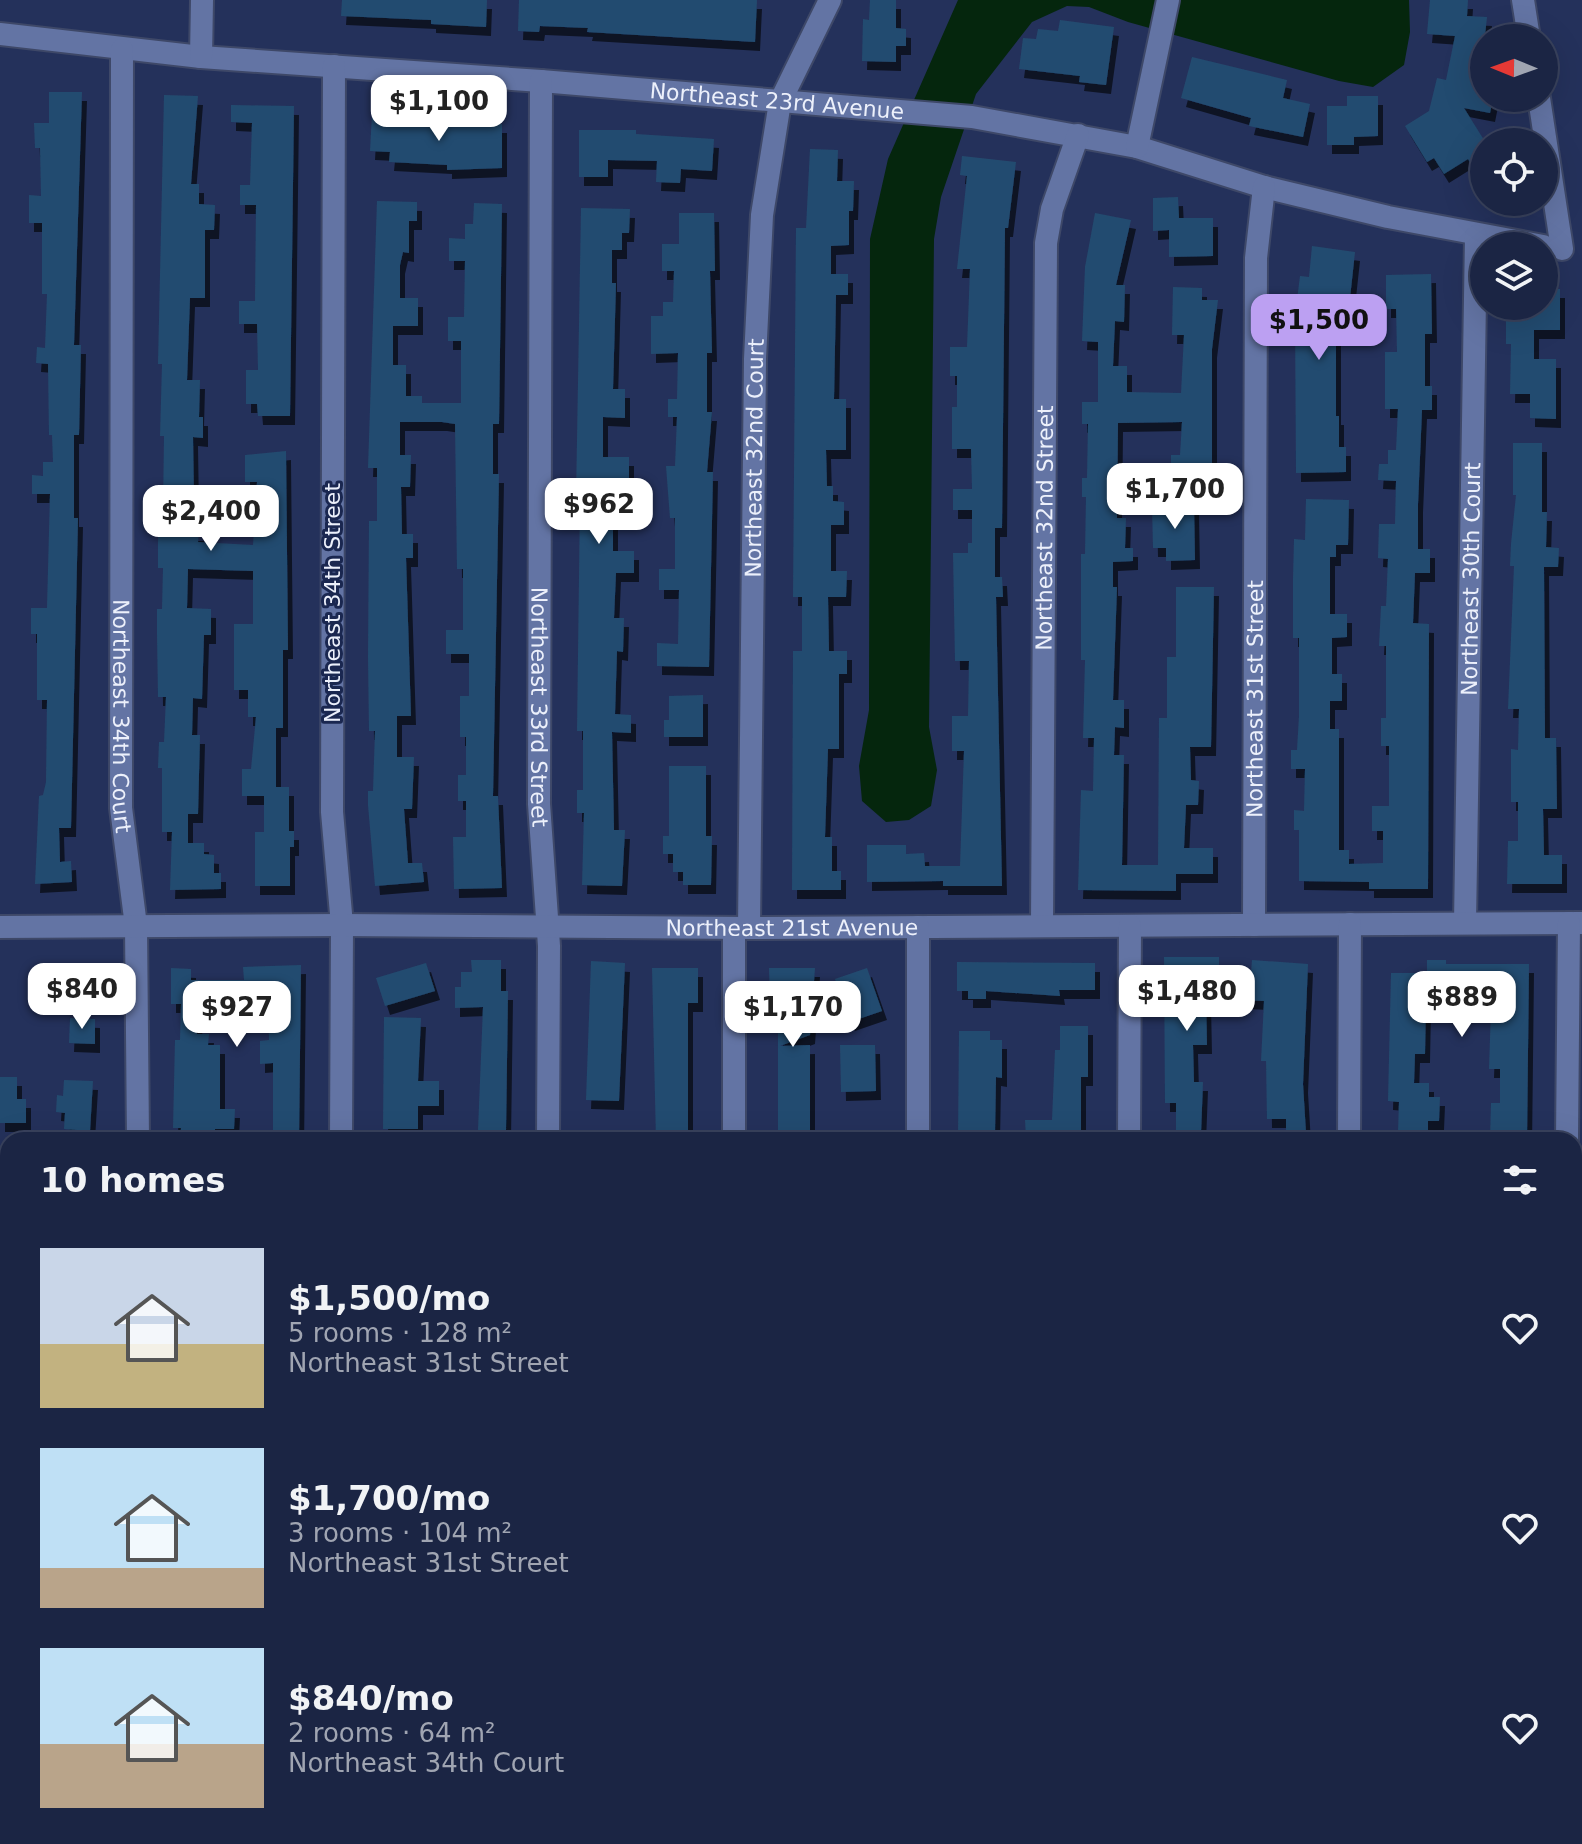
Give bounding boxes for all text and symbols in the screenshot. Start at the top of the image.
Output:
north arrow [1470,24,1558,112]
map controls [1470,24,1558,320]
pin: $1,100 [374,75,504,143]
street label: Northeast 23rd Avenue [649,78,905,124]
text: $1,100 [389,86,489,116]
button: locate [1470,128,1558,216]
button: layers [1470,232,1558,320]
pin: $1,500 [1254,294,1384,362]
text: $1,500 [1269,305,1369,335]
street label: Northeast 32nd Court [741,338,769,578]
street label: Northeast 32nd Street [1032,405,1058,651]
street label: Northeast 30th Court [1457,462,1485,696]
pin: $1,700 [1110,463,1240,531]
text: $1,700 [1125,474,1225,504]
pin: $962 [552,478,646,546]
street label: Northeast 34th Street [320,483,345,723]
pin: $2,400 [146,485,276,553]
text: $962 [563,489,635,519]
text: $2,400 [161,496,261,526]
street label: Northeast 31st Street [1242,580,1268,818]
street label: Northeast 33rd Street [526,587,553,828]
street label: Northeast 34th Court [107,599,136,835]
street label: Northeast 21st Avenue [666,915,918,941]
pin: $840 [35,963,129,1031]
pin: $1,480 [1122,965,1252,1033]
pin: $889 [1415,971,1509,1039]
text: $840 [46,974,118,1004]
text: $1,480 [1137,976,1237,1006]
pin: $927 [190,981,284,1049]
pin: $1,170 [728,981,858,1049]
text: $889 [1426,982,1498,1012]
text: $927 [201,992,273,1022]
text: $1,170 [743,992,843,1022]
icon: filters [1498,1158,1542,1202]
text: 10 homes [40,1160,225,1200]
text: $1,500/mo [288,1278,490,1318]
icon: home [104,1280,200,1376]
icon: heart [1498,1306,1542,1350]
text: 5 rooms · 128 m² [288,1318,512,1348]
text: Northeast 31st Street [288,1348,569,1378]
text: $1,700/mo [288,1478,490,1518]
icon: home [104,1480,200,1576]
icon: heart [1498,1506,1542,1550]
text: 3 rooms · 104 m² [288,1518,512,1548]
text: Northeast 31st Street [288,1548,569,1578]
text: $840/mo [288,1678,454,1718]
icon: home [104,1680,200,1776]
icon: heart [1498,1706,1542,1750]
text: 2 rooms · 64 m² [288,1718,496,1748]
text: Northeast 34th Court [288,1748,564,1778]

